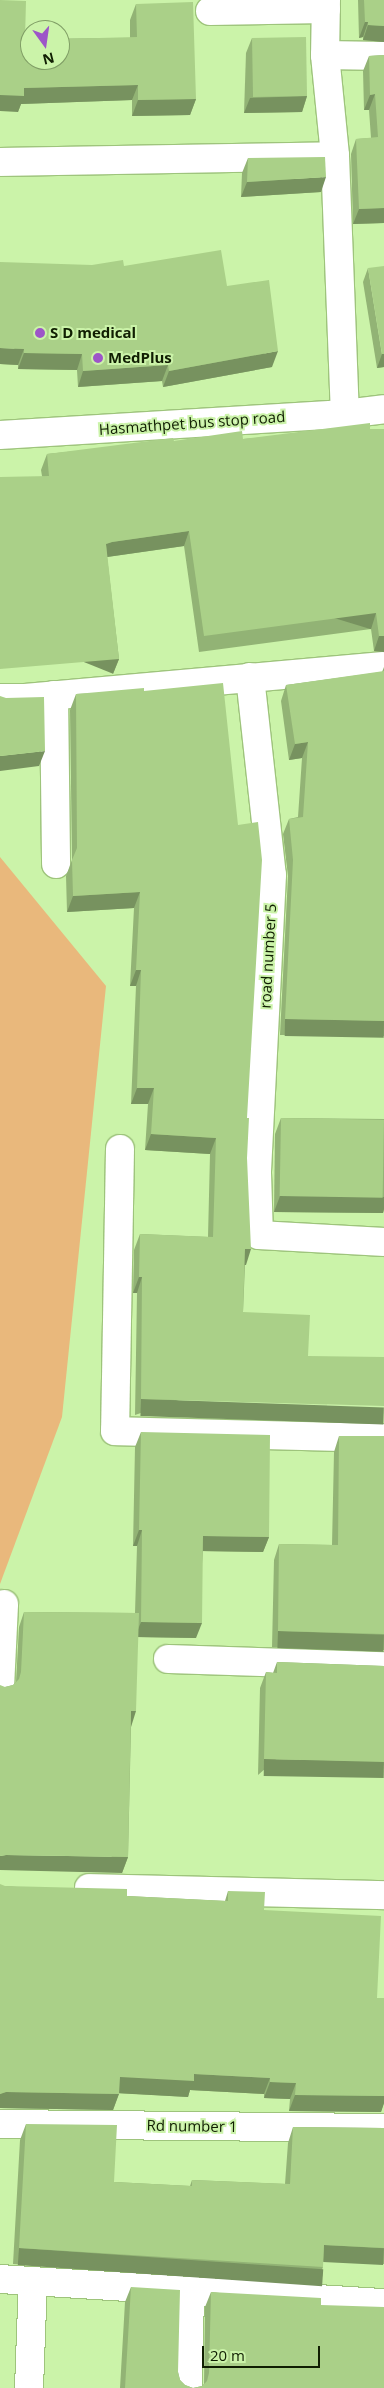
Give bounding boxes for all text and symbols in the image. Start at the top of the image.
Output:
north arrow [20,20,70,70]
text: N [41,48,56,70]
place label: S D medical [50,324,136,342]
marker: S D medical [34,327,46,339]
place label: MedPlus [108,349,172,367]
marker: MedPlus [92,352,104,364]
street label: Hasmathpet bus stop road [98,408,286,438]
street label: road number 5 [256,903,280,1009]
street label: Rd number 1 [146,2116,238,2136]
scale bar [204,2336,322,2368]
text: 20 m [210,2345,245,2365]

